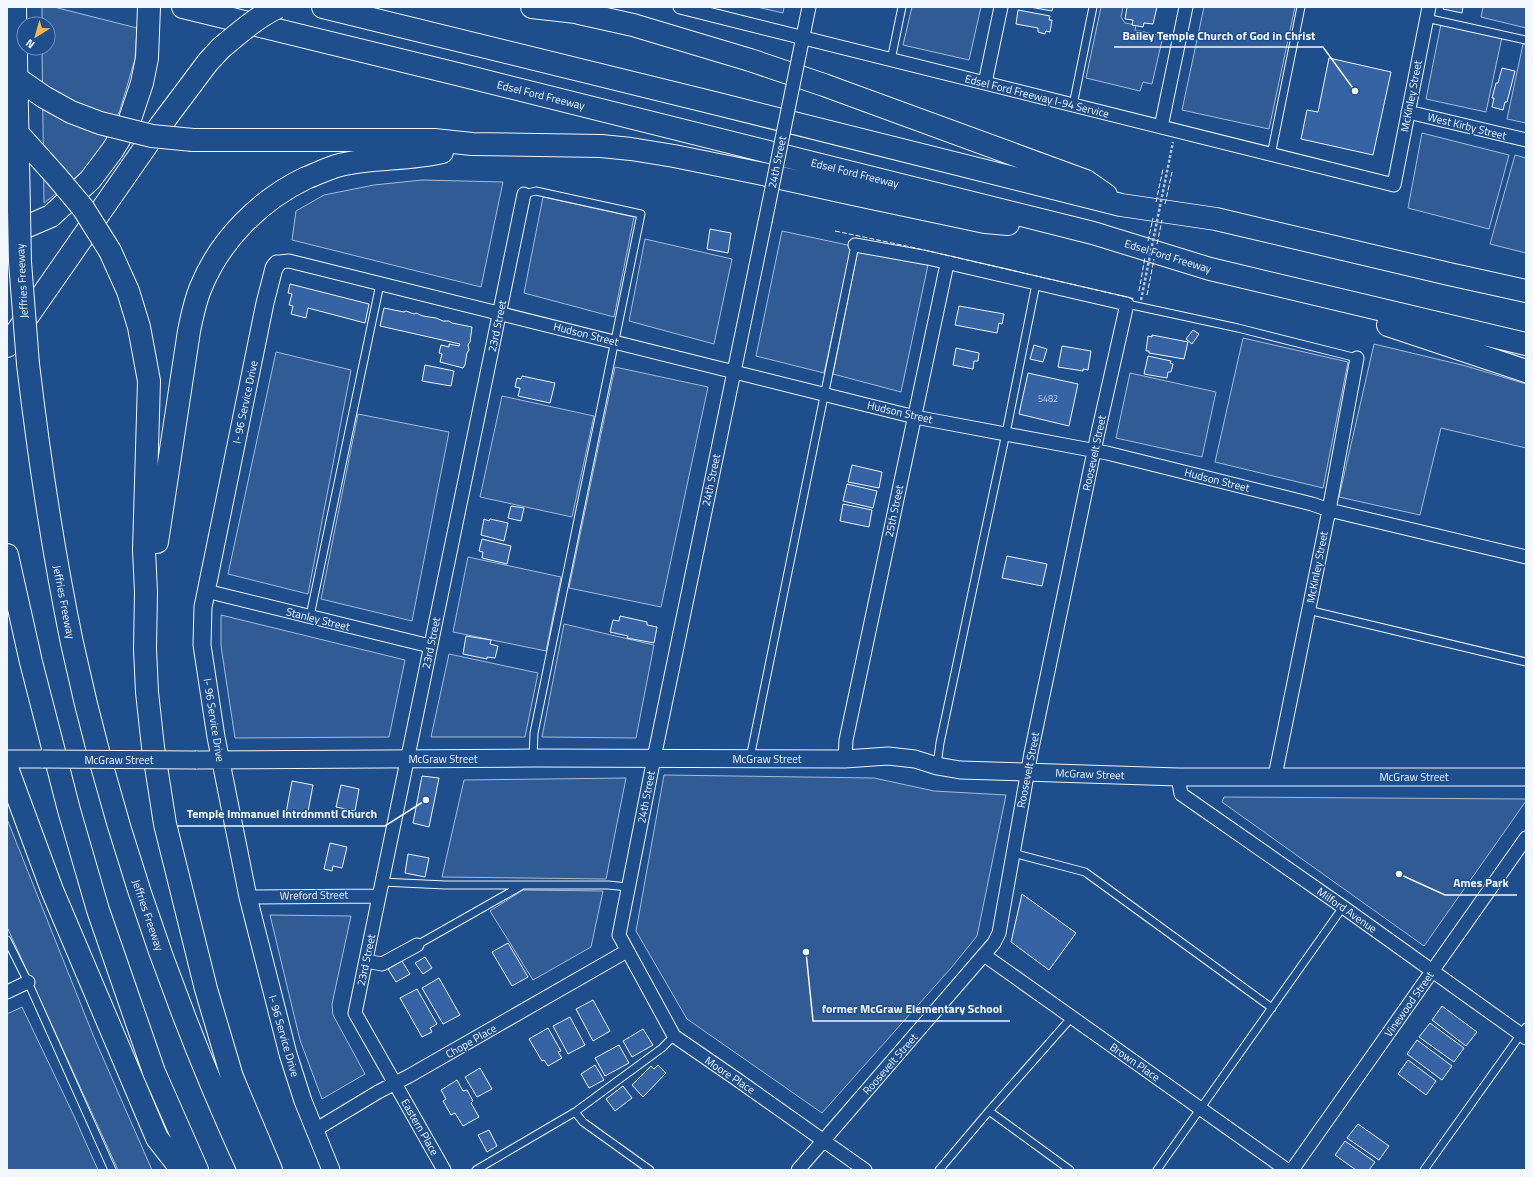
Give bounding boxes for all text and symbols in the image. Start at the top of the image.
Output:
north arrow [16,16,56,56]
callout: Bailey Temple Church of God in Christ [1114,23,1323,47]
text: Bailey Temple Church of God in Christ [1123,26,1316,45]
text: N [22,35,38,53]
street label: McKinley Street [1396,59,1426,133]
street label: Edsel Ford Freeway I-94 Service [963,70,1111,122]
street label: Edsel Ford Freeway [495,76,587,114]
street label: West Kirby Street [1426,108,1508,144]
street label: 24th Street [764,134,790,190]
street label: Edsel Ford Freeway [809,154,901,192]
street label: Edsel Ford Freeway [1123,235,1214,277]
street label: Jeffries Freeway [12,243,32,319]
street label: 23rd Street [484,298,510,353]
street label: Hudson Street [552,318,620,350]
street label: I- 96 Service Drive [228,359,262,445]
house number: 5482 [1038,392,1058,405]
street label: Hudson Street [866,397,934,427]
street label: Roosevelt Street [1078,414,1110,492]
street label: 24th Street [698,452,724,508]
street label: Hudson Street [1183,464,1251,496]
street label: 25th Street [881,483,907,539]
street label: McKinley Street [1302,530,1332,604]
street label: Jeffries Freeway [49,564,79,641]
street label: Stanley Street [284,603,352,635]
street label: 23rd Street [418,615,444,670]
street label: I- 96 Service Drive [199,677,229,763]
street label: Roosevelt Street [1013,731,1043,809]
street label: McGraw Street [408,751,478,767]
street label: McGraw Street [732,751,802,767]
street label: McGraw Street [84,752,154,768]
street label: McGraw Street [1055,765,1125,783]
street label: 24th Street [633,769,659,824]
street label: McGraw Street [1379,769,1449,785]
callout: Temple Immanuel Intrdnmntl Church [178,802,385,826]
text: Temple Immanuel Intrdnmntl Church [187,804,377,823]
callout: Ames Park [1445,871,1517,895]
text: Ames Park [1453,873,1510,892]
street label: Jeffries Freeway [128,877,168,954]
street label: Milford Avenue [1314,883,1381,937]
street label: Wreford Street [280,886,348,904]
street label: 23rd Street [353,932,379,987]
street label: Vinewood Street [1380,968,1438,1040]
street label: I- 96 Service Drive [265,993,303,1079]
callout: former McGraw Elementary School [813,997,1010,1021]
text: former McGraw Elementary School [822,999,1002,1018]
street label: Chope Place [443,1020,500,1062]
street label: Roosevelt Street [859,1030,921,1098]
street label: Brown Place [1107,1039,1164,1085]
street label: Moore Place [702,1052,759,1098]
street label: Eastern Place [397,1096,443,1159]

